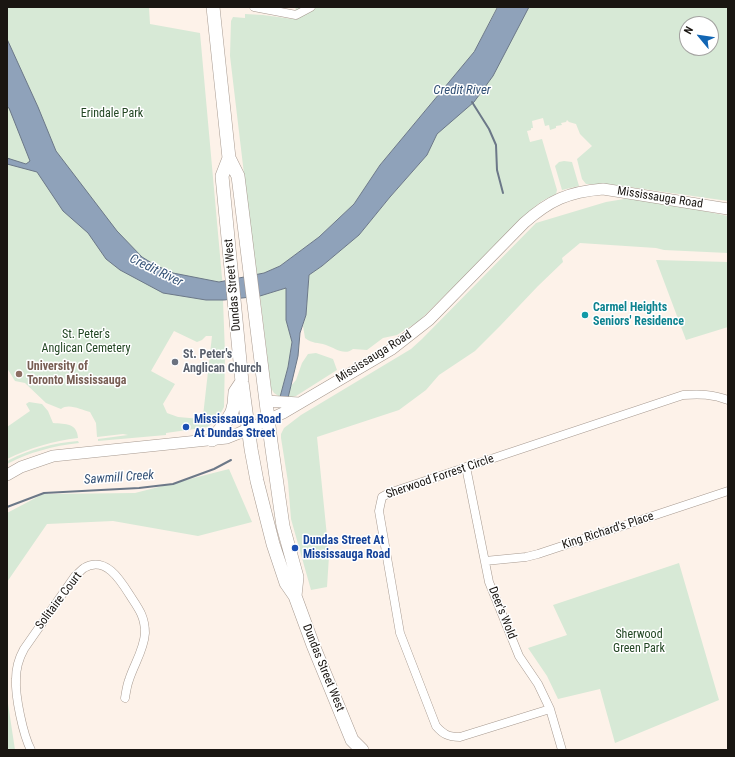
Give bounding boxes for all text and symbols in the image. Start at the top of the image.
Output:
north arrow [679,16,719,56]
text: N [682,24,696,37]
water label: Credit River [433,83,491,99]
park label: Erindale Park [81,107,143,121]
street label: Mississauga Road [616,184,704,212]
street label: Dundas Street West [222,238,244,332]
water label: Credit River [127,251,185,291]
place label: Carmel Heights Seniors' Residence [593,301,684,329]
marker: Carmel Heights Seniors' Residence [580,310,590,320]
park label: St. Peter's Anglican Cemetery [41,328,131,356]
street label: Mississauga Road [333,328,415,386]
place label: St. Peter's Anglican Church [183,348,262,376]
marker: St. Peter's Anglican Church [170,357,180,367]
place label: University of Toronto Mississauga [27,360,126,388]
marker: University of Toronto Mississauga [14,369,24,379]
place label: Mississauga Road At Dundas Street [194,413,281,441]
marker: Mississauga Road At Dundas Street [181,422,191,432]
street label: Sherwood Forrest Circle [384,452,496,502]
water label: Sawmill Creek [83,468,155,488]
street label: King Richard's Place [560,509,656,553]
place label: Dundas Street At Mississauga Road [303,534,390,562]
marker: Dundas Street At Mississauga Road [290,543,300,553]
street label: Solitaire Court [33,570,85,632]
street label: Deer's Wold [485,585,519,641]
street label: Dundas Street West [299,622,347,714]
park label: Sherwood Green Park [613,628,665,656]

